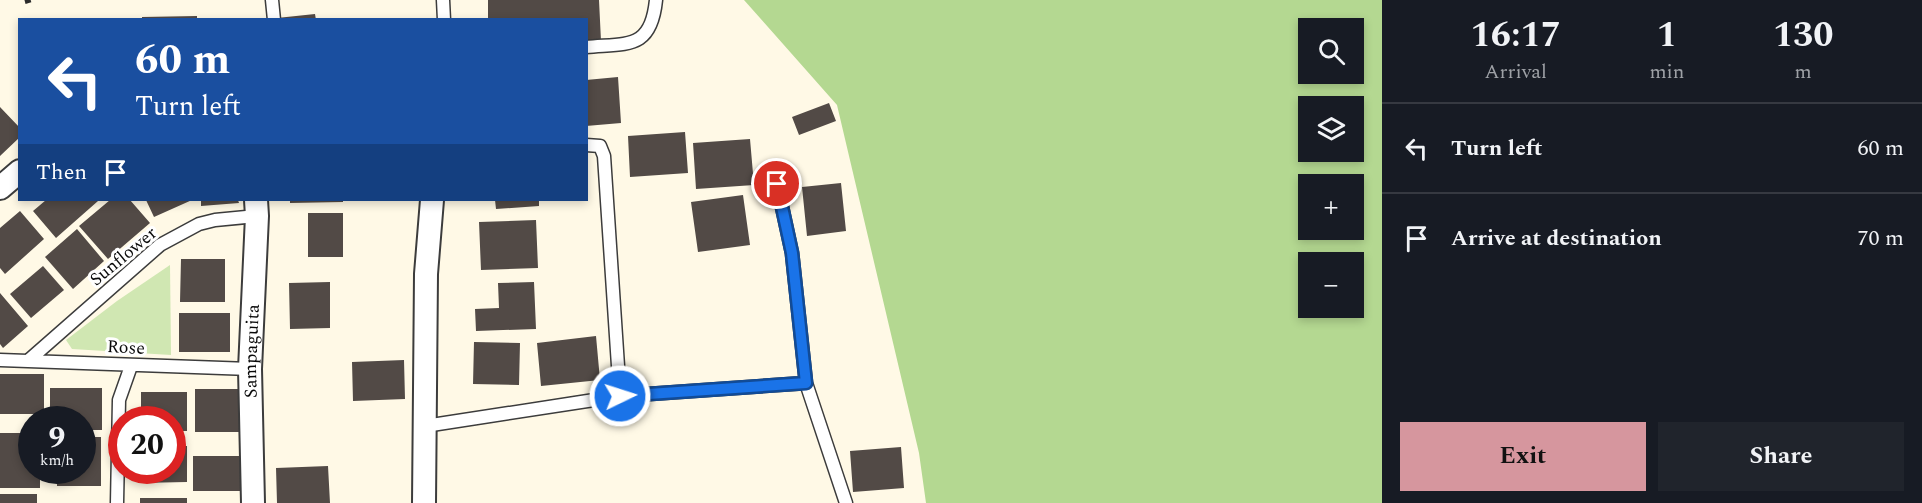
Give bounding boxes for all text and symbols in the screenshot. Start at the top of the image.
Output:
text: 16:17 [1470,8,1561,63]
text: 1 [1657,8,1677,63]
text: 130 [1773,8,1833,63]
map controls [1298,18,1364,318]
button: search [1298,18,1364,84]
text: 60 m [135,29,230,92]
icon: left [36,42,114,120]
text: Arrival [1485,57,1547,87]
text: min [1649,57,1684,87]
text: m [1795,57,1812,87]
text: Turn left [135,86,241,128]
button: layers [1298,96,1364,162]
icon: left [1400,132,1433,165]
text: Turn left [1451,132,1543,165]
text: 60 m [1858,132,1904,165]
text: Then [36,156,87,189]
icon: arrive [99,156,132,189]
pin [751,158,802,209]
icon: arrive [760,167,793,200]
button: + [1298,174,1364,240]
street label: Sunflower [84,220,163,293]
icon: arrive [1400,222,1433,255]
text: Arrive at destination [1451,222,1662,255]
text: 70 m [1858,222,1904,255]
button: − [1298,252,1364,318]
street label: Sampaguita [237,303,267,398]
street label: Rose [106,333,146,362]
position arrow [588,364,652,428]
speed limit sign: 20 [108,406,186,484]
text: 9 [49,415,65,461]
button: Exit [1400,422,1646,491]
button: Share [1658,422,1904,491]
text: km/h [40,449,74,472]

